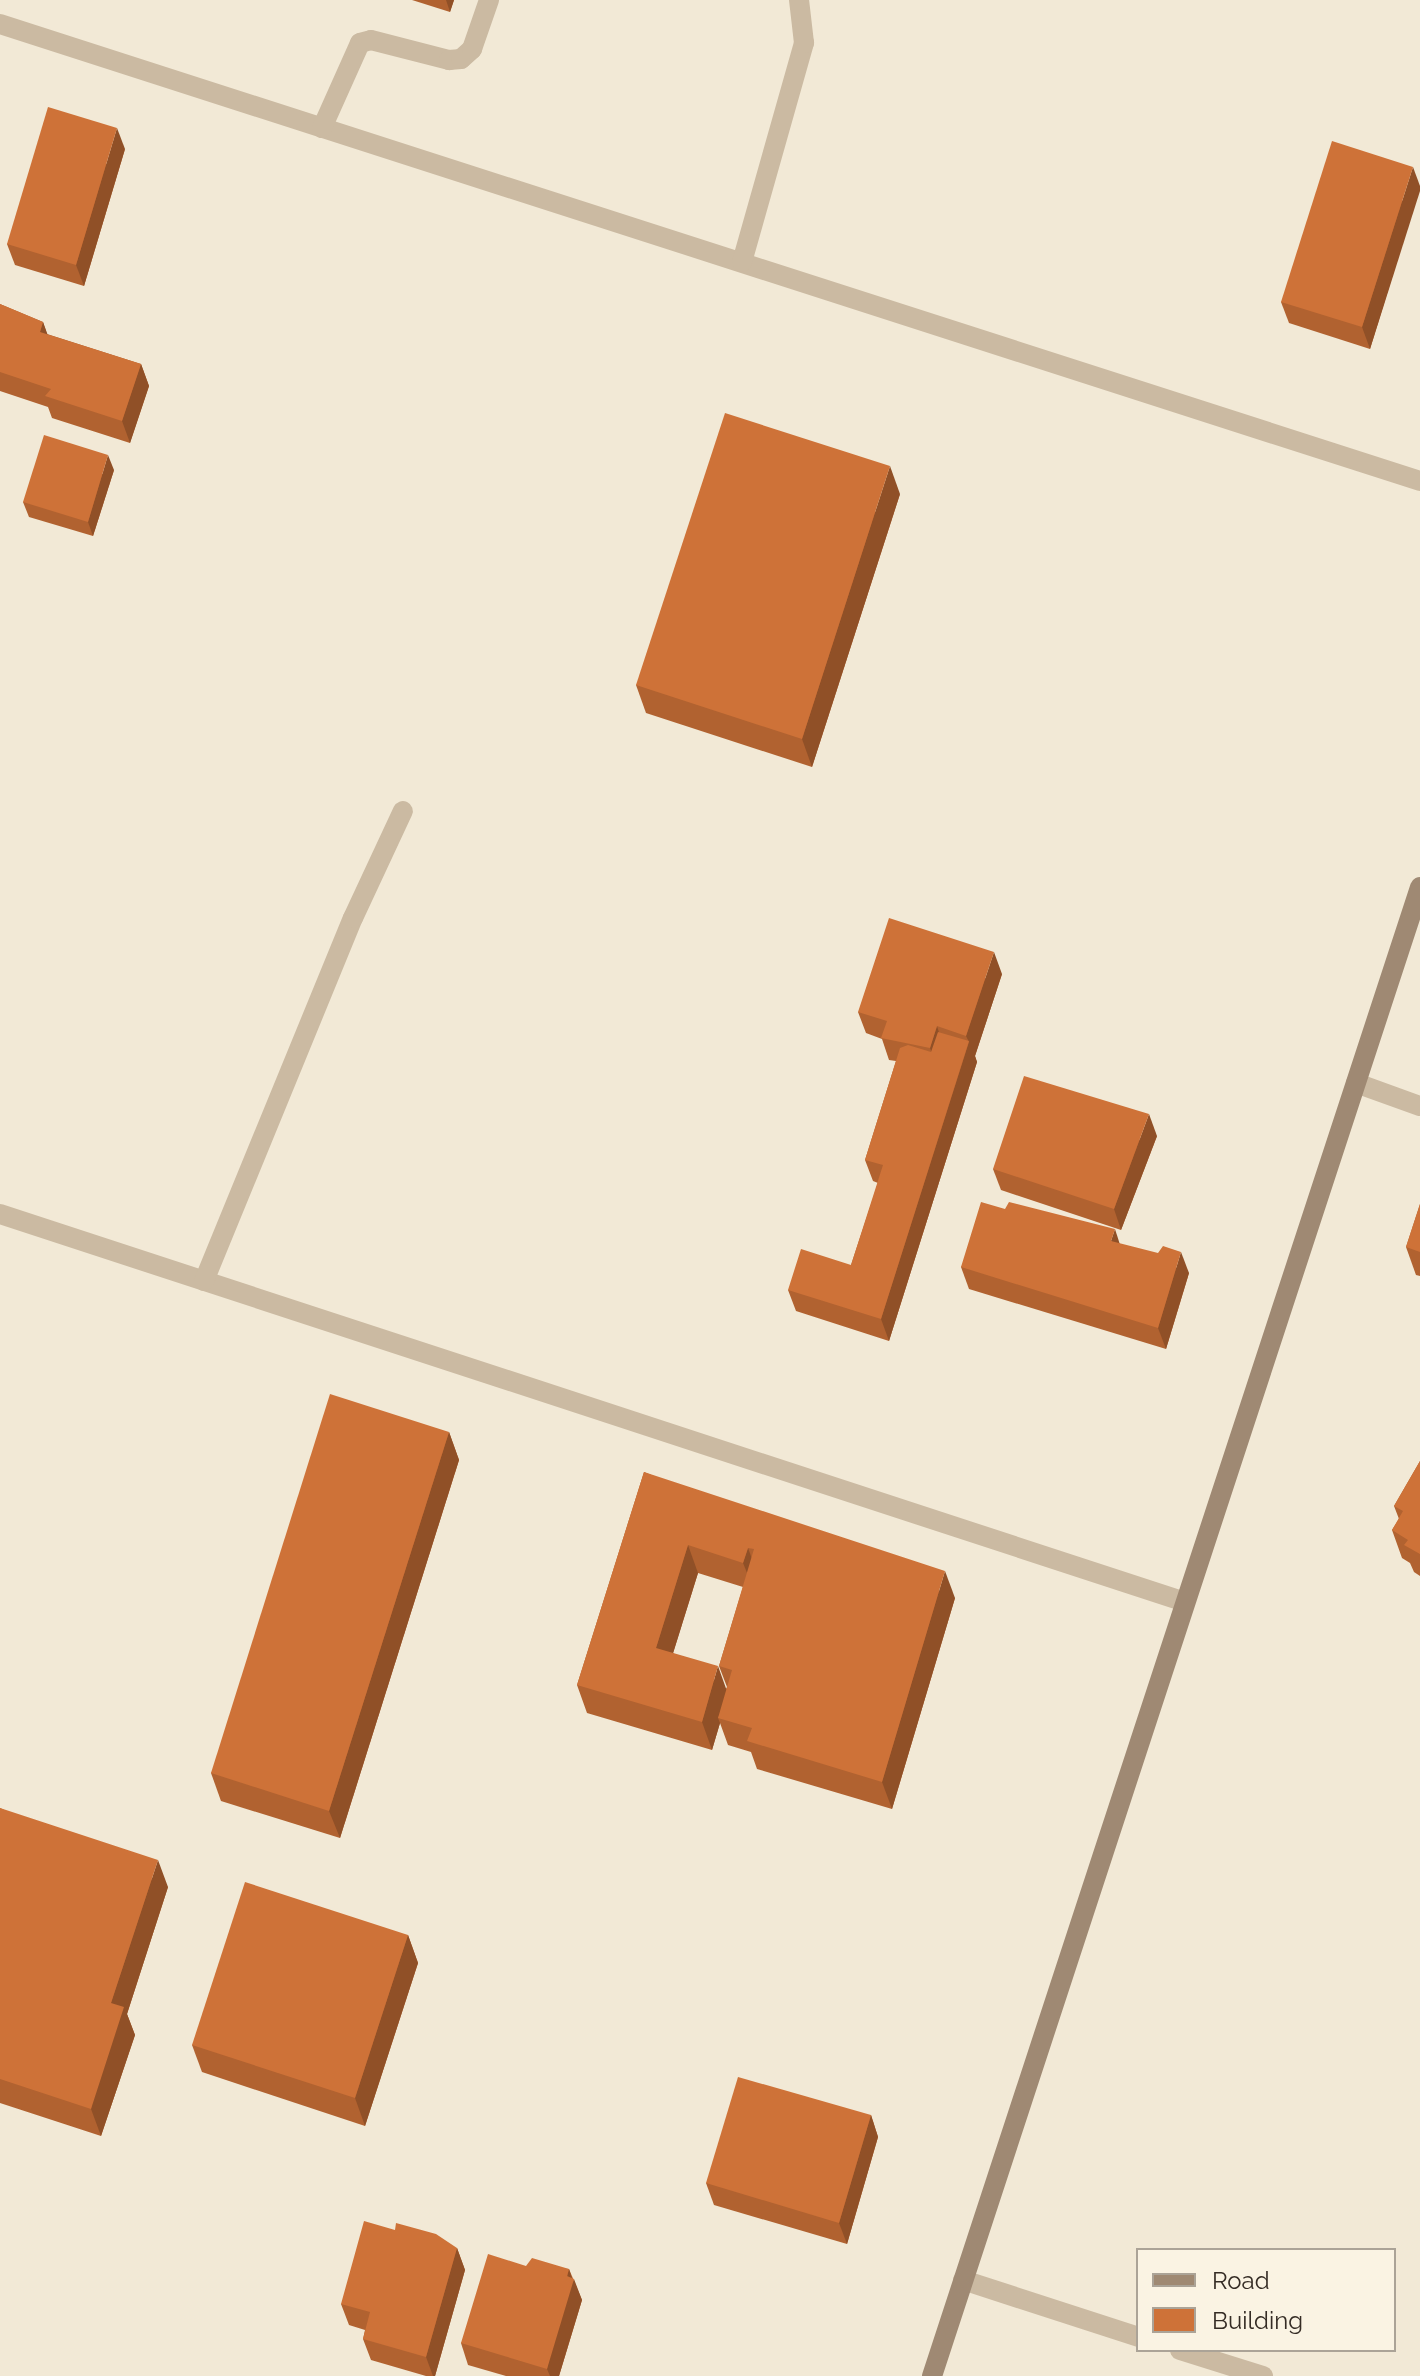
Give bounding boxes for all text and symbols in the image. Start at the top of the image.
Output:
legend [1136,2248,1396,2352]
text: Road [1212,2266,1270,2295]
text: Building [1212,2306,1303,2335]

